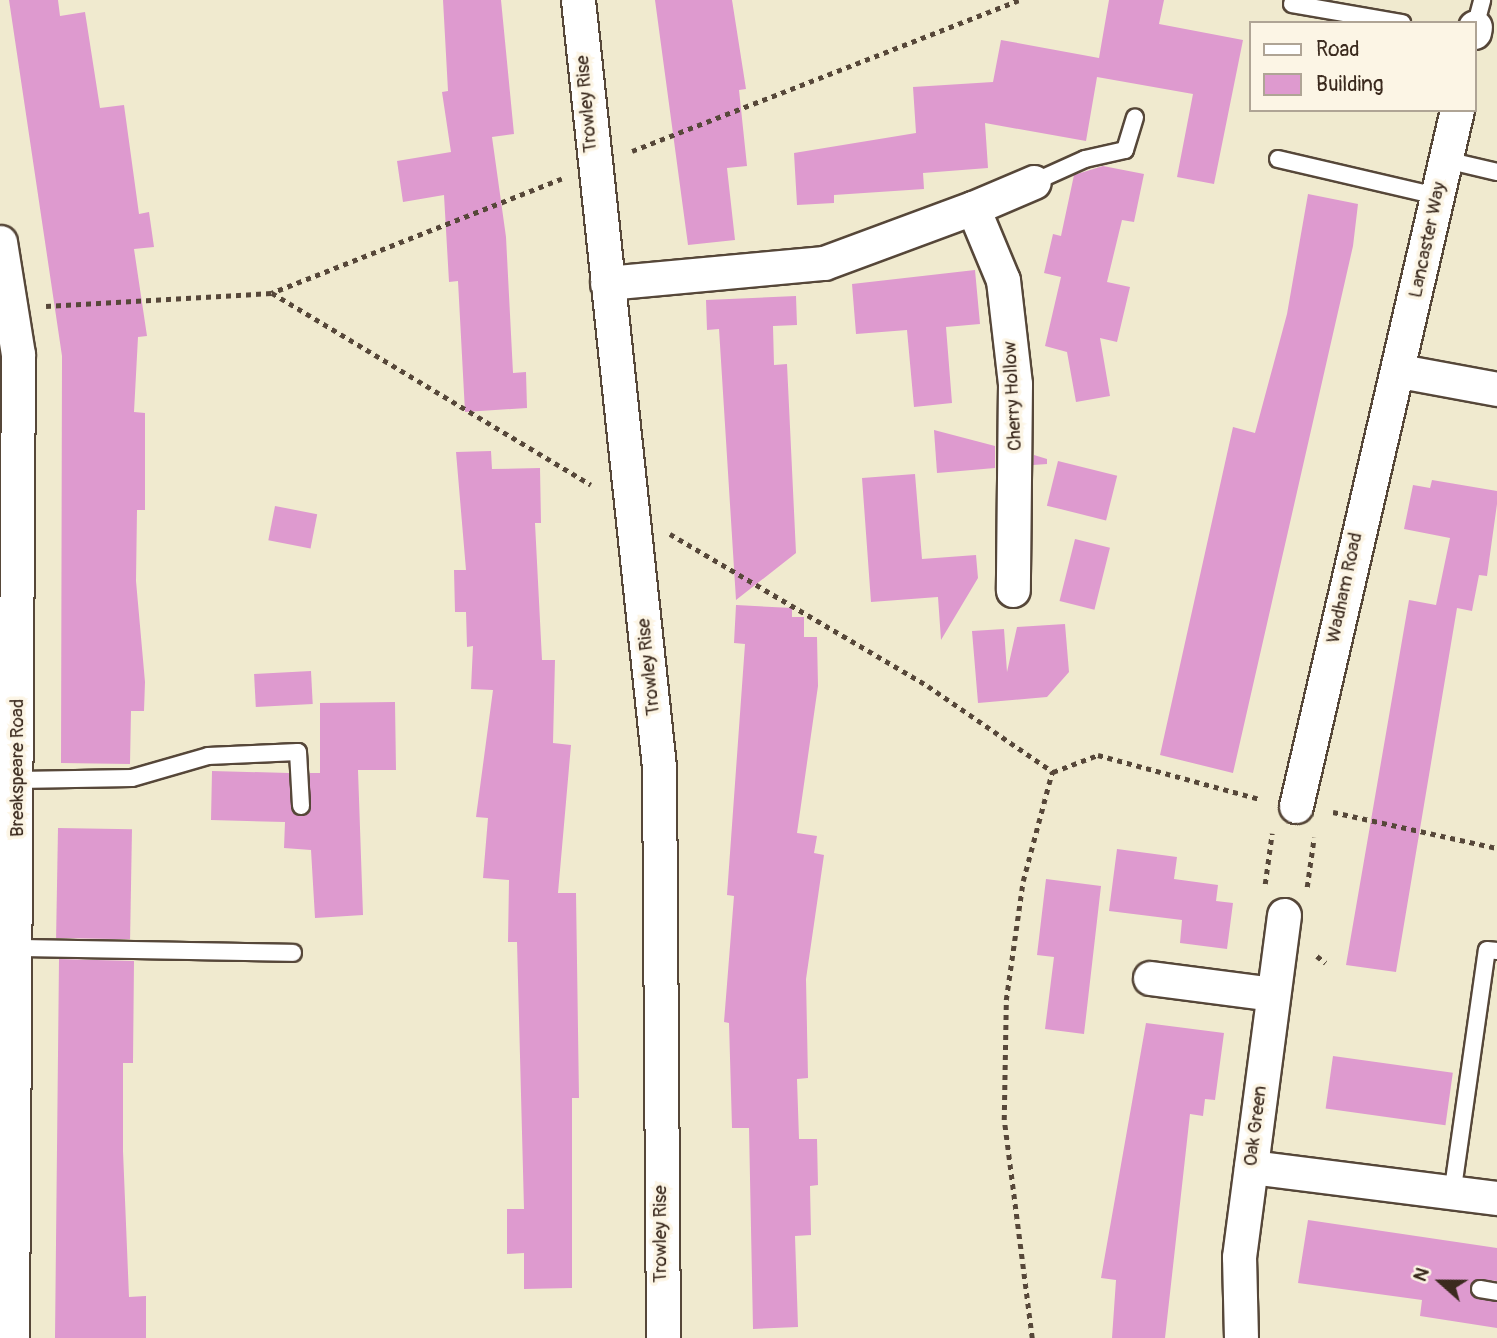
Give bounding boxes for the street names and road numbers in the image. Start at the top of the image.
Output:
street label: Trowley Rise [571,54,603,154]
street label: Lancaster Way [1405,180,1451,300]
street label: Cherry Hollow [999,341,1027,451]
street label: Wadham Road [1322,531,1368,645]
street label: Trowley Rise [633,617,665,717]
street label: Breakspeare Road [7,699,29,837]
street label: Oak Green [1240,1084,1272,1168]
street label: Trowley Rise [650,1185,672,1283]

